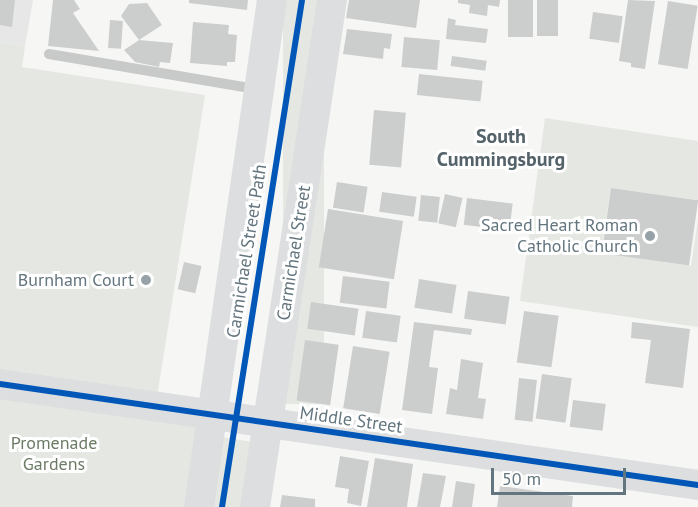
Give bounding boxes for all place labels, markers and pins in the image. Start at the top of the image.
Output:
place label: Sacred Heart Roman Catholic Church [481,215,638,258]
marker: Sacred Heart Roman Catholic Church [643,229,657,243]
place label: Burnham Court [18,269,134,291]
marker: Burnham Court [139,273,153,287]

